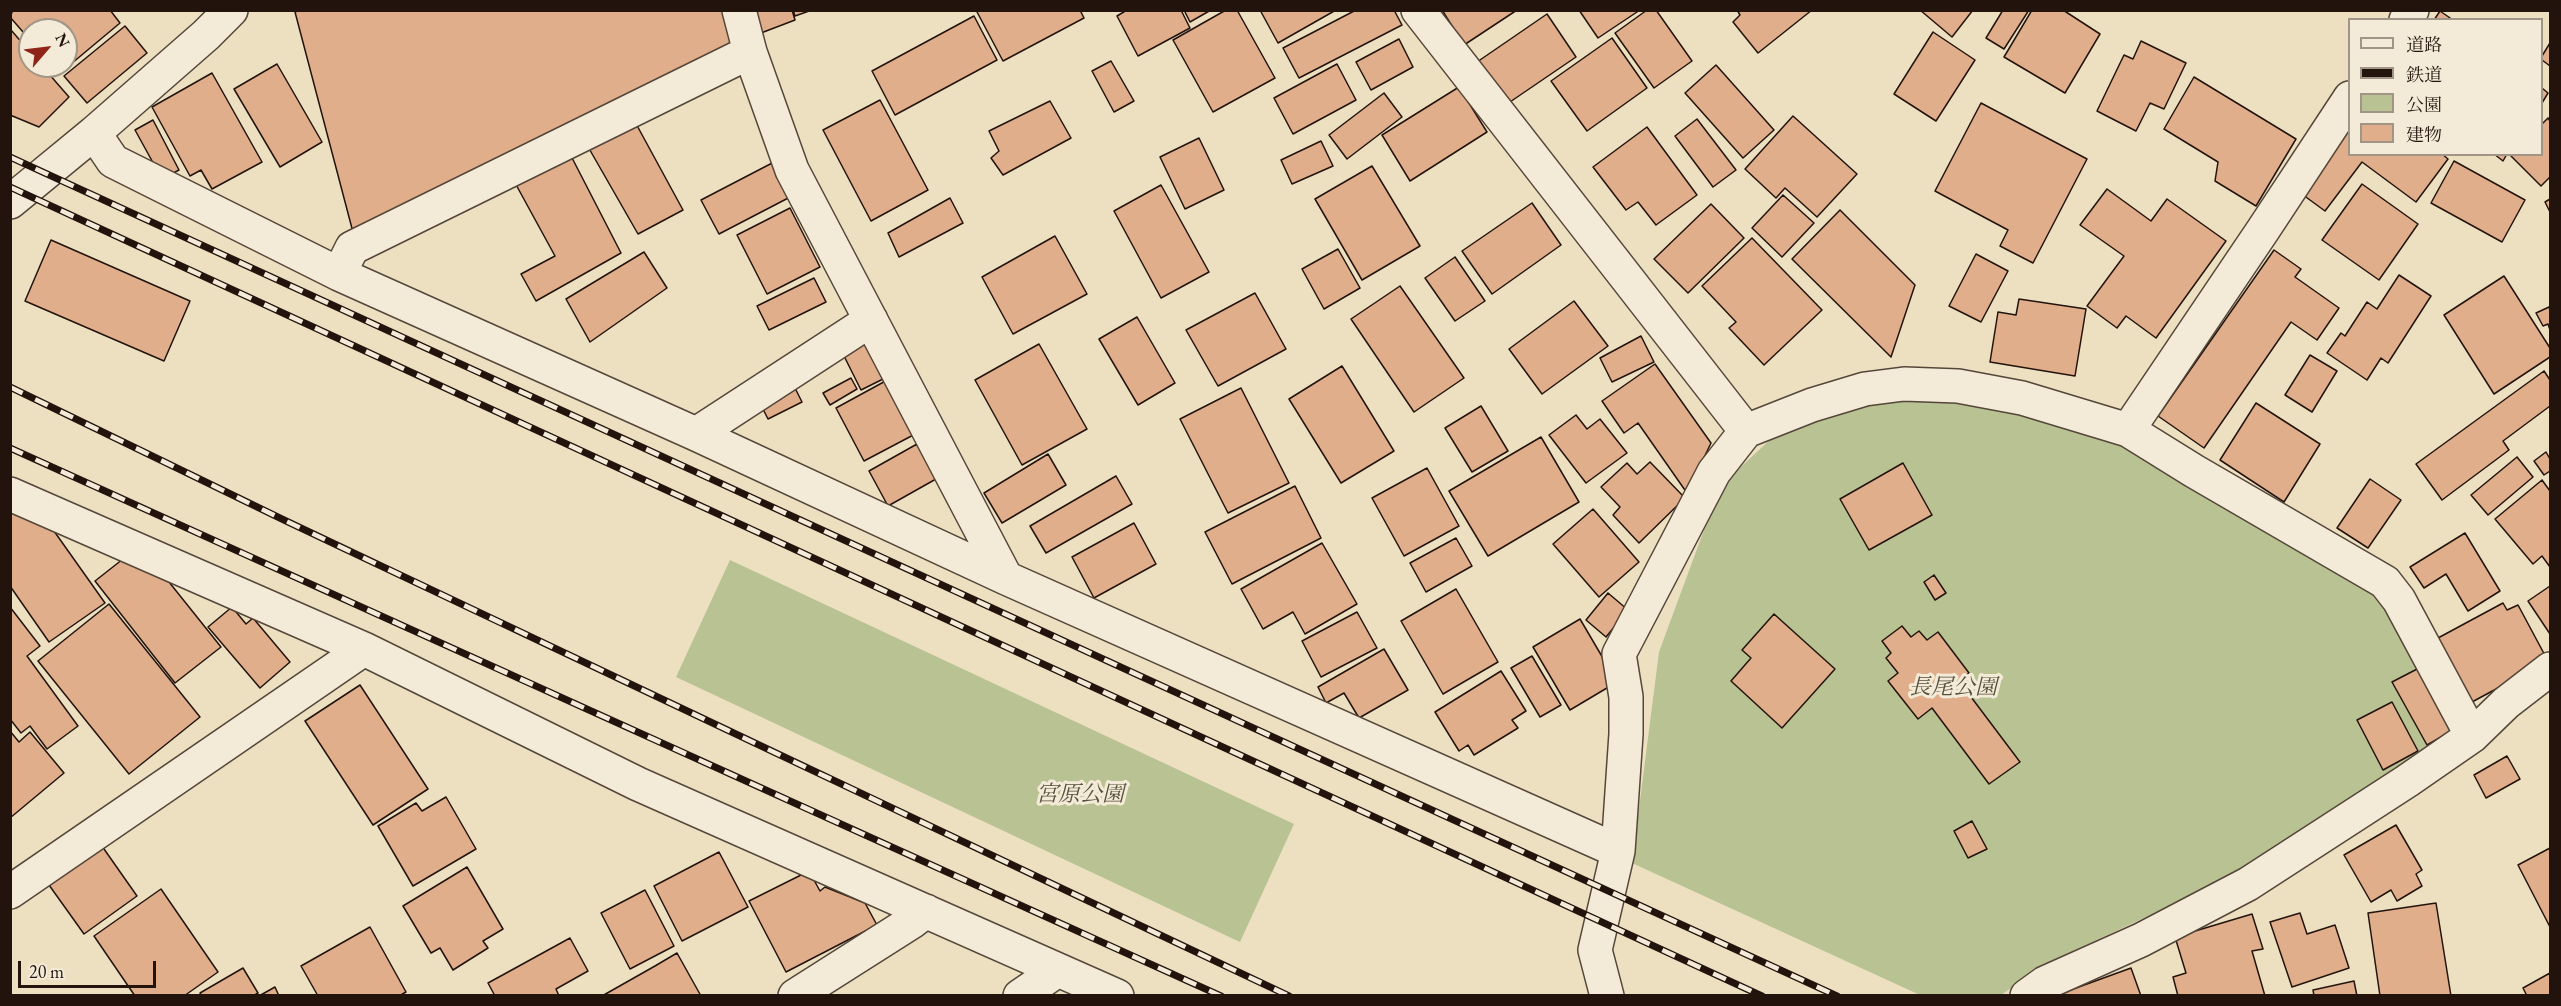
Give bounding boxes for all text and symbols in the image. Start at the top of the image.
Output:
north arrow [18,18,78,78]
legend [2348,18,2543,156]
text: N [50,30,75,51]
text: 道路 [2406,33,2442,56]
text: 鉄道 [2406,63,2442,86]
text: 公園 [2406,93,2442,116]
text: 建物 [2406,123,2442,146]
park label: 長尾公園 [1909,675,1997,701]
park label: 宮原公園 [1036,782,1124,808]
scale bar [21,949,159,987]
text: 20 m [29,960,64,983]

